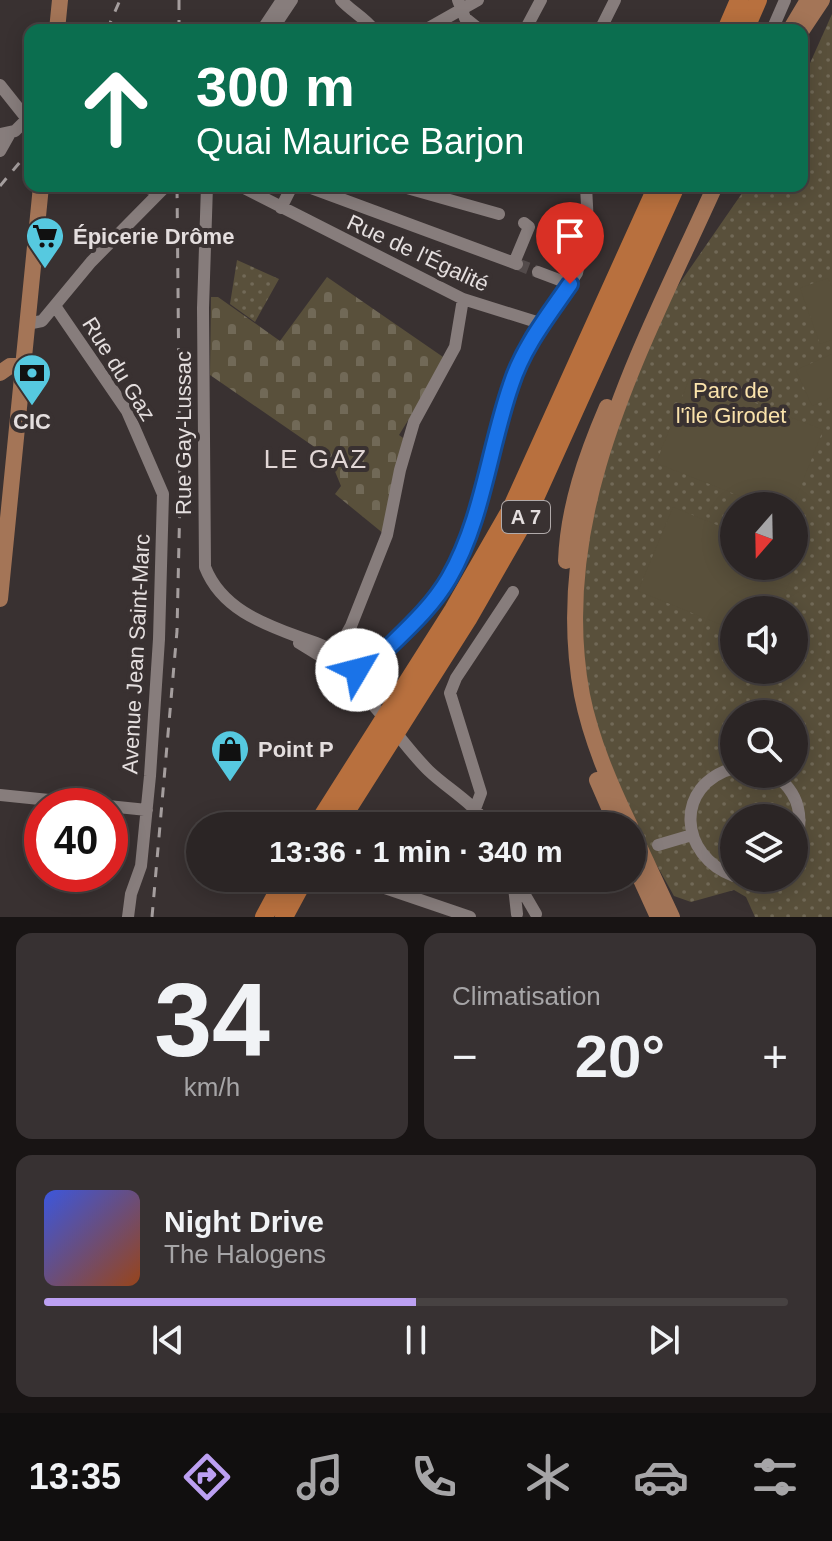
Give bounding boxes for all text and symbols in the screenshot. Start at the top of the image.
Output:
text: 300 m [196,55,355,118]
icon: ahead [64,56,168,160]
text: Quai Maurice Barjon [196,121,524,162]
pin [536,202,604,284]
street label: Rue de l'Égalité [343,209,493,297]
icon: arrive [548,214,592,258]
supermarket icon: Épicerie Drôme [24,215,66,270]
place label: Épicerie Drôme [73,224,234,249]
street label: Rue du Gaz [77,313,161,425]
street label: Rue Gay-Lussac [171,351,196,515]
bank icon: CIC [11,352,53,407]
park label: Parc de l'île Girodet [676,378,786,428]
place label: CIC [13,409,51,434]
district label: LE GAZ [264,444,368,474]
north arrow [720,492,808,580]
map controls [720,492,808,892]
road number: A 7 [502,501,550,533]
street label: Avenue Jean Saint-Marc [117,533,155,775]
button: sound [720,596,808,684]
position arrow [315,628,399,712]
button: search [720,700,808,788]
shop icon: Point P [209,728,251,783]
place label: Point P [258,737,334,762]
speed limit sign: 40 [24,788,128,892]
button: layers [720,804,808,892]
text: 13:36 · 1 min · 340 m [269,835,563,868]
text: 34 [154,962,270,1078]
text: Climatisation [452,981,601,1011]
text: 20° [575,1023,665,1090]
text: − [452,1032,478,1081]
text: + [762,1032,788,1081]
text: km/h [184,1072,240,1102]
text: Night Drive [164,1205,324,1238]
text: The Halogens [164,1239,326,1269]
icon: previous [146,1318,190,1362]
icon: pause [394,1318,438,1362]
icon: next [642,1318,686,1362]
icon: directions [179,1449,235,1505]
icon: music [292,1449,348,1505]
icon: phone [406,1449,462,1505]
icon: climate [520,1449,576,1505]
icon: car [633,1449,689,1505]
icon: filters [747,1449,803,1505]
text: 13:35 [29,1456,121,1497]

